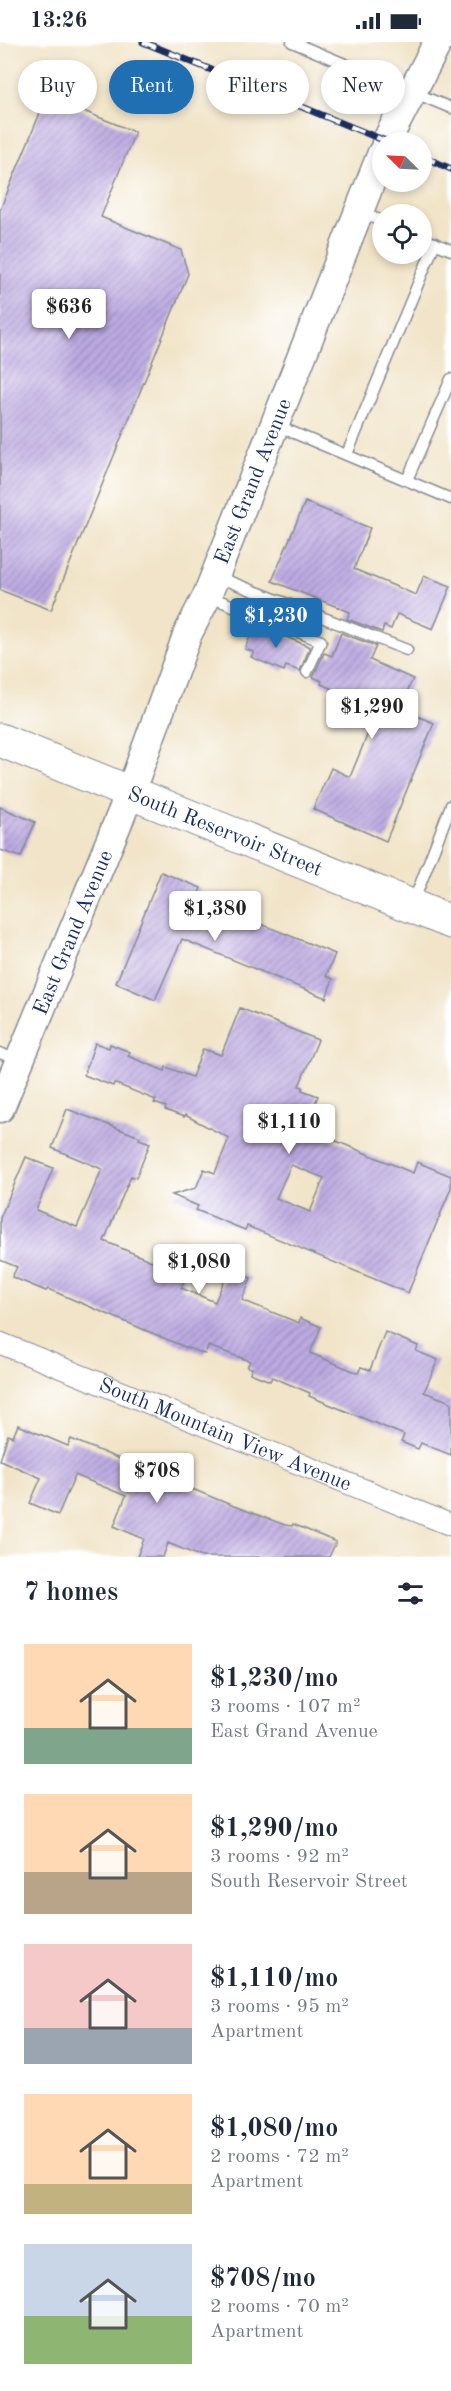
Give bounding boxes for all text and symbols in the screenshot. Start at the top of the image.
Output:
text: 13:26 [30,10,87,32]
chip: Buy [18,60,97,114]
chip: Rent [109,60,194,114]
chip: Filters [206,60,309,114]
chip: New [321,60,405,114]
north arrow [372,132,432,192]
map controls [372,132,432,264]
button: locate [372,204,432,264]
pin: $636 [33,289,105,340]
text: $636 [46,298,92,318]
street label: East Grand Avenue [212,396,296,568]
pin: $1,230 [227,598,325,649]
text: $1,230 [244,607,308,627]
pin: $1,290 [323,689,421,740]
text: $1,290 [340,698,404,718]
street label: South Reservoir Street [124,784,325,881]
street label: East Grand Avenue [31,847,117,1018]
pin: $1,380 [166,891,264,942]
text: $1,380 [183,900,247,920]
pin: $1,110 [240,1104,338,1155]
text: $1,110 [257,1113,321,1133]
pin: $1,080 [150,1244,248,1295]
text: $1,080 [167,1253,231,1273]
street label: South Mountain View Avenue [96,1375,354,1496]
pin: $708 [121,1453,193,1504]
text: $708 [134,1462,180,1482]
icon: filters [394,1577,427,1610]
text: 7 homes [24,1580,118,1606]
text: $1,230/mo [210,1666,338,1692]
icon: home [72,1668,144,1740]
text: 3 rooms · 107 m² [210,1697,360,1717]
text: East Grand Avenue [210,1722,378,1742]
text: $1,290/mo [210,1816,338,1842]
icon: home [72,1818,144,1890]
text: 3 rooms · 92 m² [210,1847,349,1867]
text: South Reservoir Street [210,1872,408,1892]
text: $1,110/mo [210,1966,338,1992]
icon: home [72,1968,144,2040]
text: 3 rooms · 95 m² [210,1997,349,2017]
text: Apartment [210,2022,304,2042]
text: $1,080/mo [210,2116,338,2142]
icon: home [72,2118,144,2190]
text: 2 rooms · 72 m² [210,2147,349,2167]
text: Apartment [210,2172,304,2192]
text: $708/mo [210,2266,316,2292]
icon: home [72,2268,144,2340]
text: 2 rooms · 70 m² [210,2297,349,2317]
text: Apartment [210,2322,304,2342]

